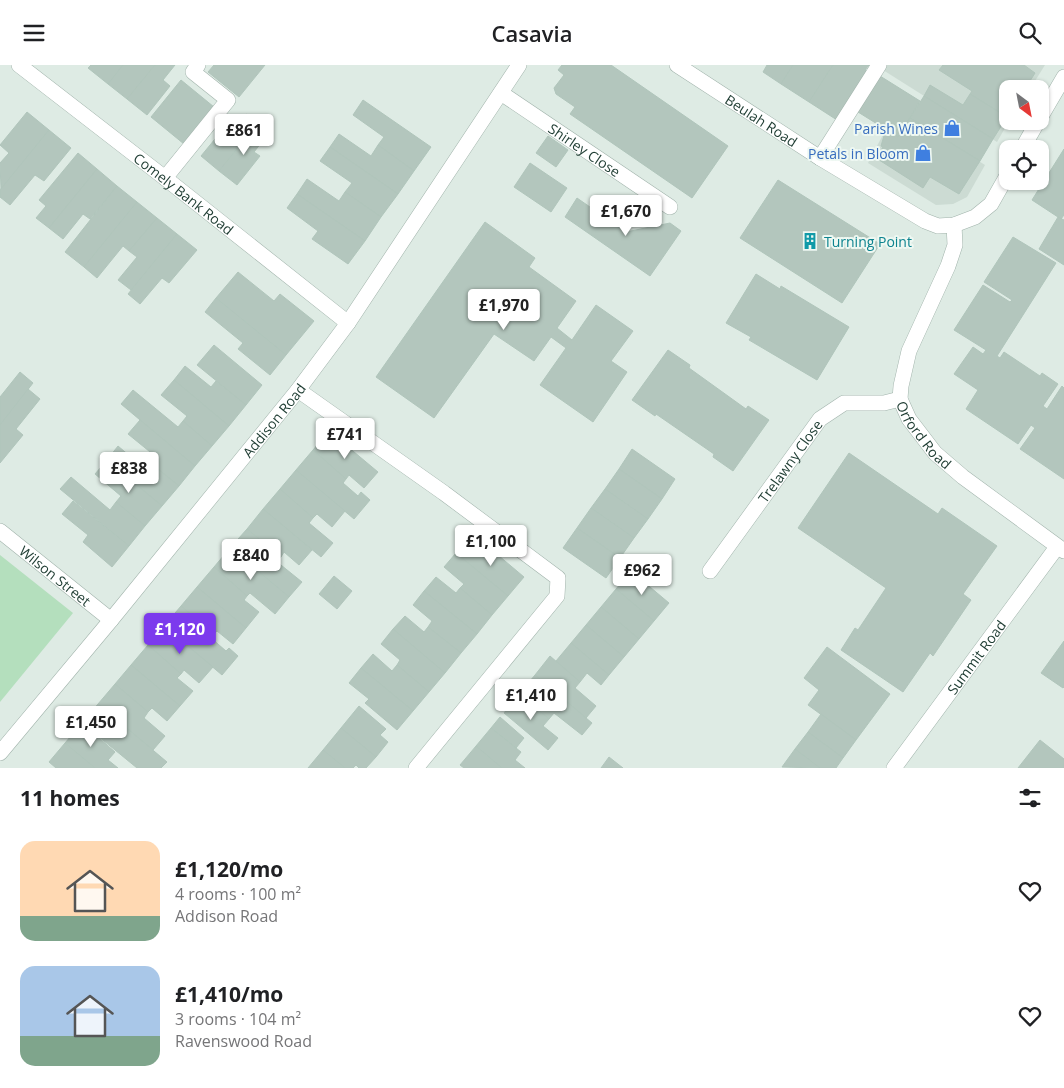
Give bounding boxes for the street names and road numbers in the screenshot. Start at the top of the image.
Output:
street label: Beulah Road [722,90,801,151]
street label: Shirley Close [545,118,625,181]
street label: Comely Bank Road [130,148,238,239]
street label: Addison Road [238,379,309,461]
street label: Orford Road [892,398,956,473]
street label: Trelawny Close [753,415,826,506]
street label: Wilson Street [16,541,95,610]
street label: Summit Road [942,616,1010,698]

